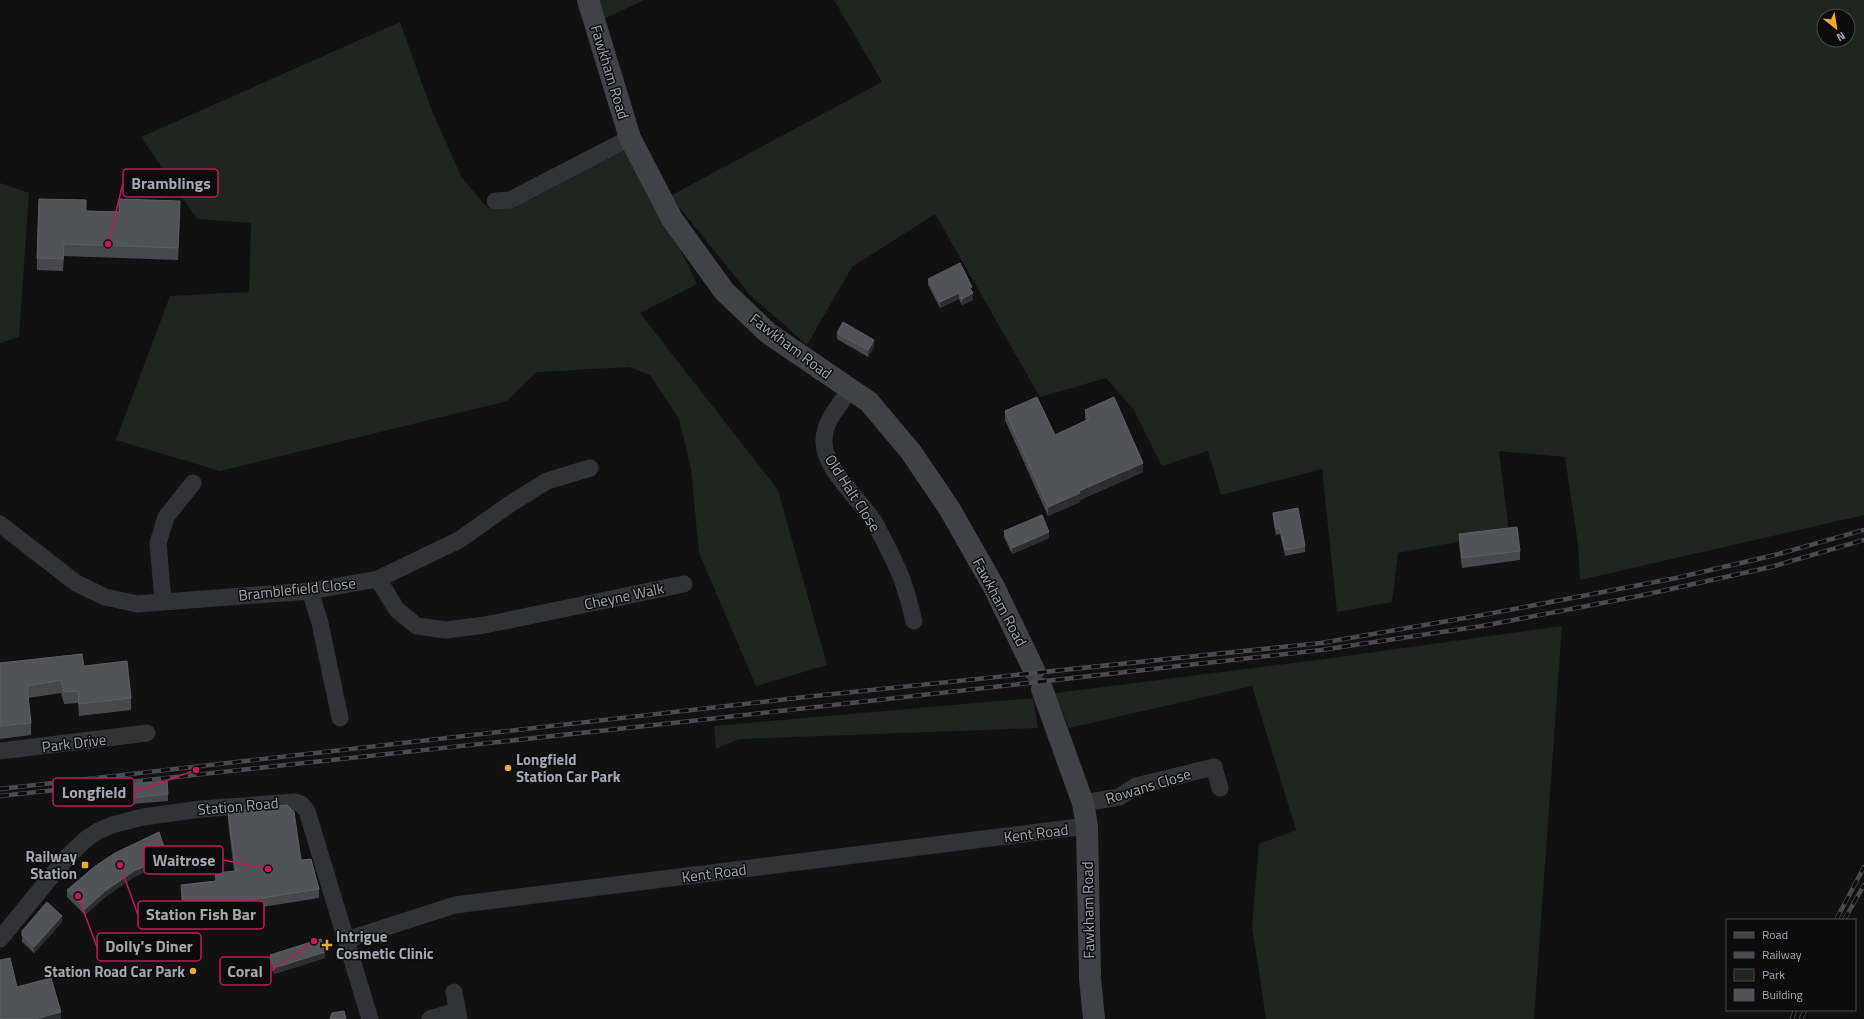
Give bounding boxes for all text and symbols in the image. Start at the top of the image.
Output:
north arrow [1816,8,1856,48]
street label: Fawkham Road [585,22,635,122]
text: N [1834,28,1848,45]
callout: Bramblings [123,169,218,197]
text: Bramblings [131,171,211,195]
street label: Fawkham Road [745,308,837,384]
street label: Old Halt Close [819,450,887,536]
street label: Fawkham Road [967,554,1033,650]
street label: Bramblefield Close [237,571,357,607]
street label: Cheyne Walk [582,576,666,616]
street label: Park Drive [40,728,108,758]
place label: Longfield Station Car Park [516,748,621,788]
street label: Rowans Close [1102,762,1194,810]
marker: Longfield Station Car Park [503,763,513,773]
callout: Longfield [53,778,134,806]
text: Longfield [62,780,126,804]
street label: Station Road [197,791,279,821]
street label: Kent Road [1002,818,1070,848]
place label: Railway Station [26,845,77,885]
callout: Waitrose [144,846,223,874]
text: Waitrose [153,848,215,872]
street label: Kent Road [680,858,748,888]
marker: Railway Station [80,860,90,870]
street label: Fawkham Road [1076,861,1100,959]
callout: Station Fish Bar [138,901,264,929]
text: Station Fish Bar [146,902,256,926]
legend [1726,919,1856,1011]
place label: Intrigue Cosmetic Clinic [336,925,434,965]
text: Road [1762,925,1788,944]
callout: Dolly's Diner [97,933,201,961]
text: Dolly's Diner [105,934,193,958]
marker: Intrigue Cosmetic Clinic [321,939,333,951]
text: Railway [1762,945,1802,964]
callout: Coral [220,957,271,985]
text: Coral [227,959,263,983]
place label: Station Road Car Park [44,960,185,983]
text: Park [1762,965,1785,984]
marker: Station Road Car Park [188,966,198,976]
text: Building [1762,985,1803,1004]

